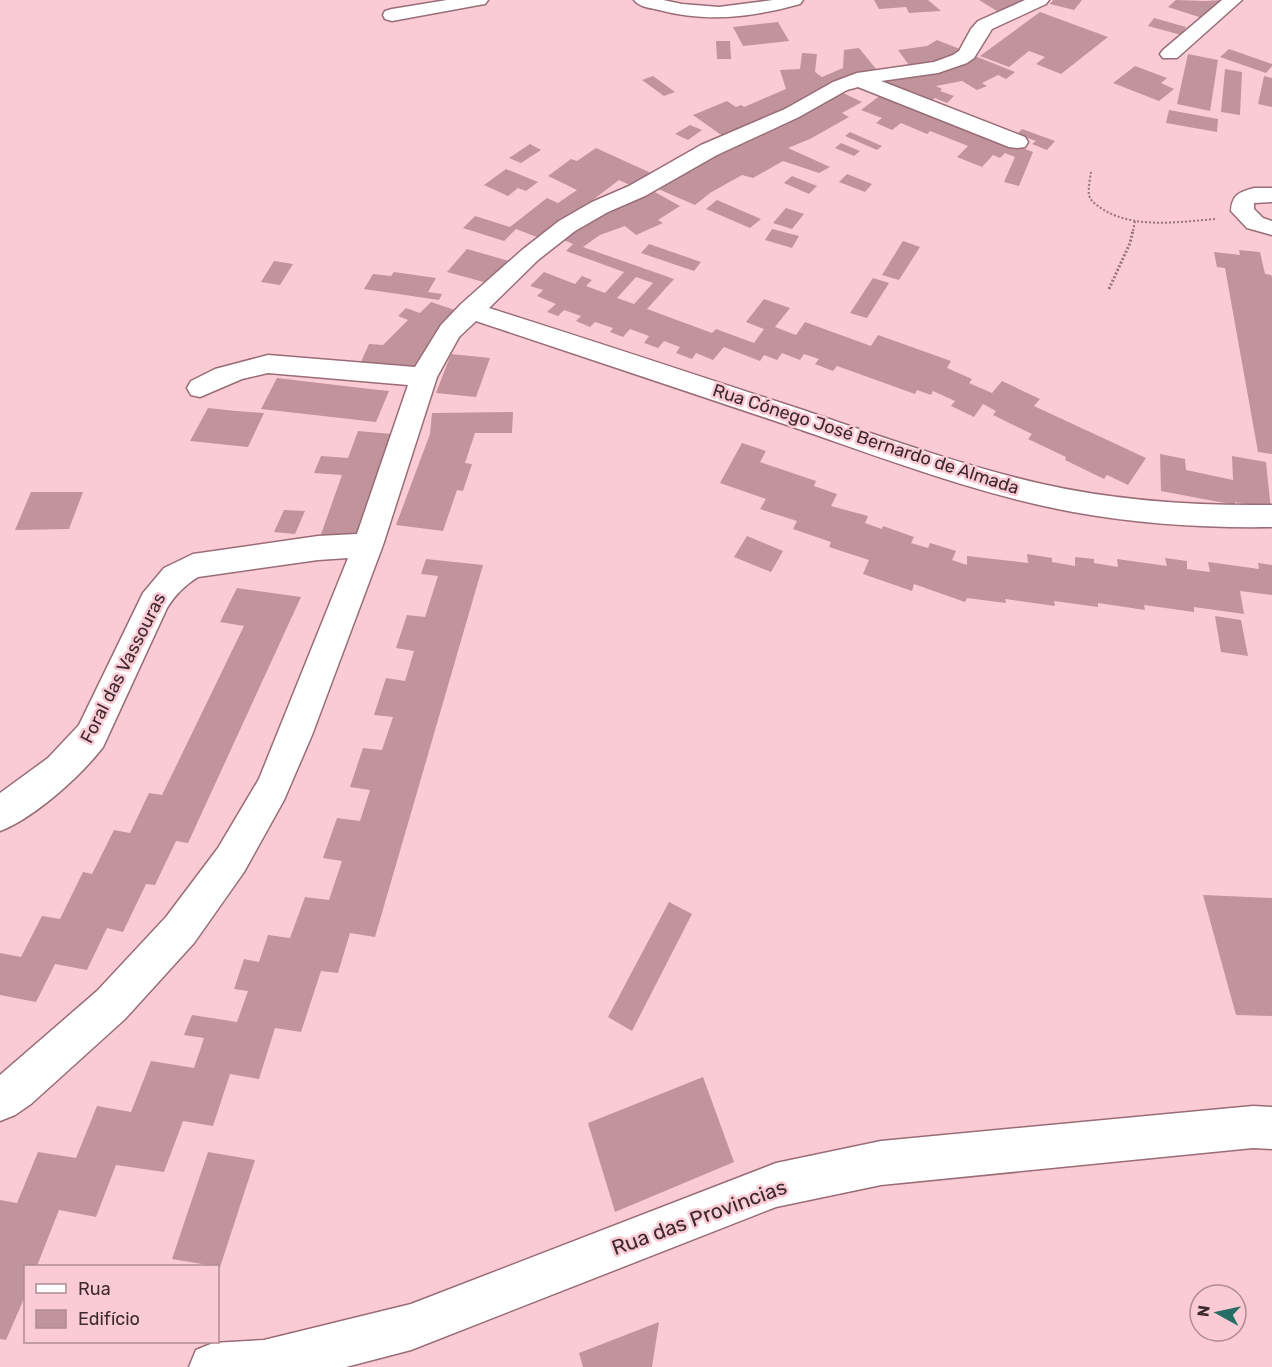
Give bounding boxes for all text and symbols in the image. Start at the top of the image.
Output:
street label: Rua Cónego José Bernardo de Almada [710,379,1022,499]
street label: Foral das Vassouras [76,589,170,747]
street label: Rua das Provincias [608,1174,790,1260]
legend [24,1265,219,1343]
text: Rua [78,1278,111,1300]
north arrow [1188,1283,1248,1343]
text: N [1193,1304,1214,1318]
text: Edifício [78,1308,140,1330]

